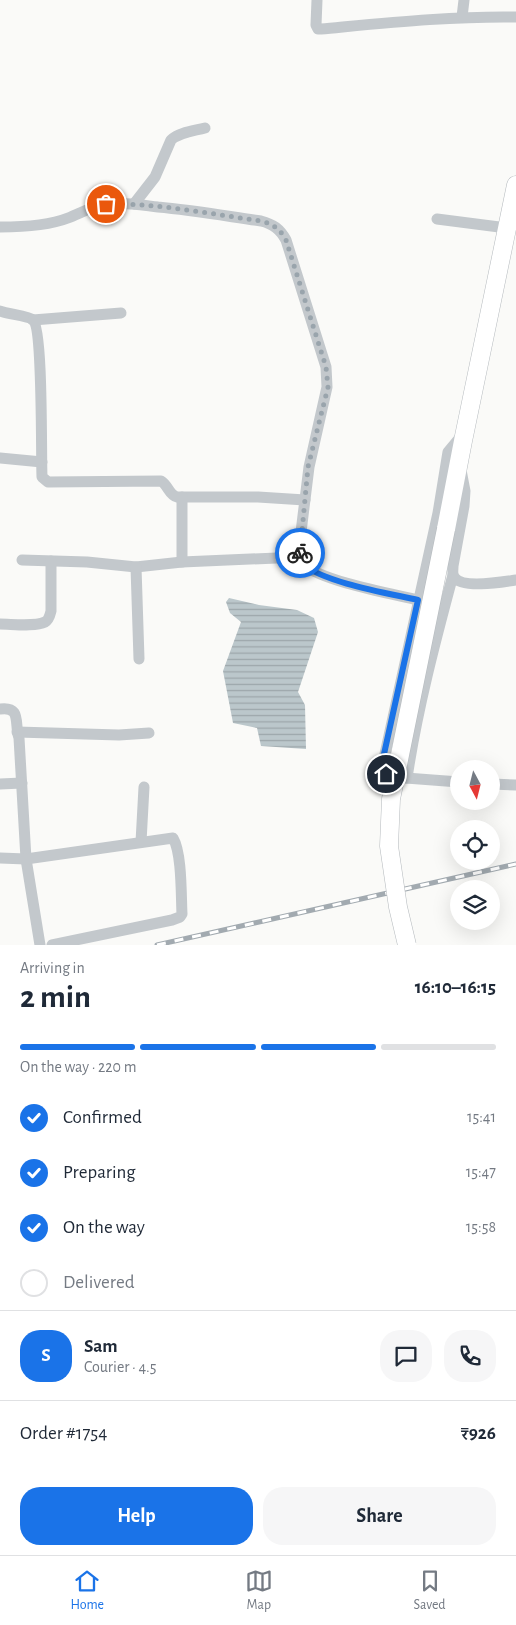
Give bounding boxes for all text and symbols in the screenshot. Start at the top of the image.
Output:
pin [85,183,127,225]
icon: bag [92,190,120,218]
courier [275,528,325,578]
icon: bike [286,539,314,567]
pin [365,753,407,795]
icon: home [372,760,400,788]
north arrow [450,760,500,810]
map controls [450,760,500,930]
button: locate [450,820,500,870]
button: layers [450,880,500,930]
text: Arriving in [20,960,85,976]
text: 16:10–16:15 [415,978,496,997]
text: 2 min [20,981,91,1013]
text: On the way · 220 m [20,1059,136,1075]
icon: check [20,1104,48,1132]
text: Confirmed [63,1108,142,1127]
text: 15:41 [467,1109,496,1125]
icon: check [20,1159,48,1187]
text: Preparing [63,1163,136,1182]
text: 15:47 [466,1164,496,1180]
icon: check [20,1214,48,1242]
text: On the way [63,1218,145,1237]
text: 15:58 [466,1219,496,1235]
text: Delivered [63,1273,135,1292]
button: chat [380,1330,432,1382]
button: phone [444,1330,496,1382]
text: Sam [84,1337,118,1356]
text: S [41,1346,51,1365]
text: Courier · 4.5 [84,1359,156,1375]
text: Order #1754 [20,1424,107,1443]
text: ₹926 [461,1424,496,1443]
button: Help [20,1487,253,1545]
button: Share [263,1487,496,1545]
tab: Home [70,1567,104,1614]
tab: Map [245,1567,273,1614]
tab: Saved [414,1567,446,1614]

